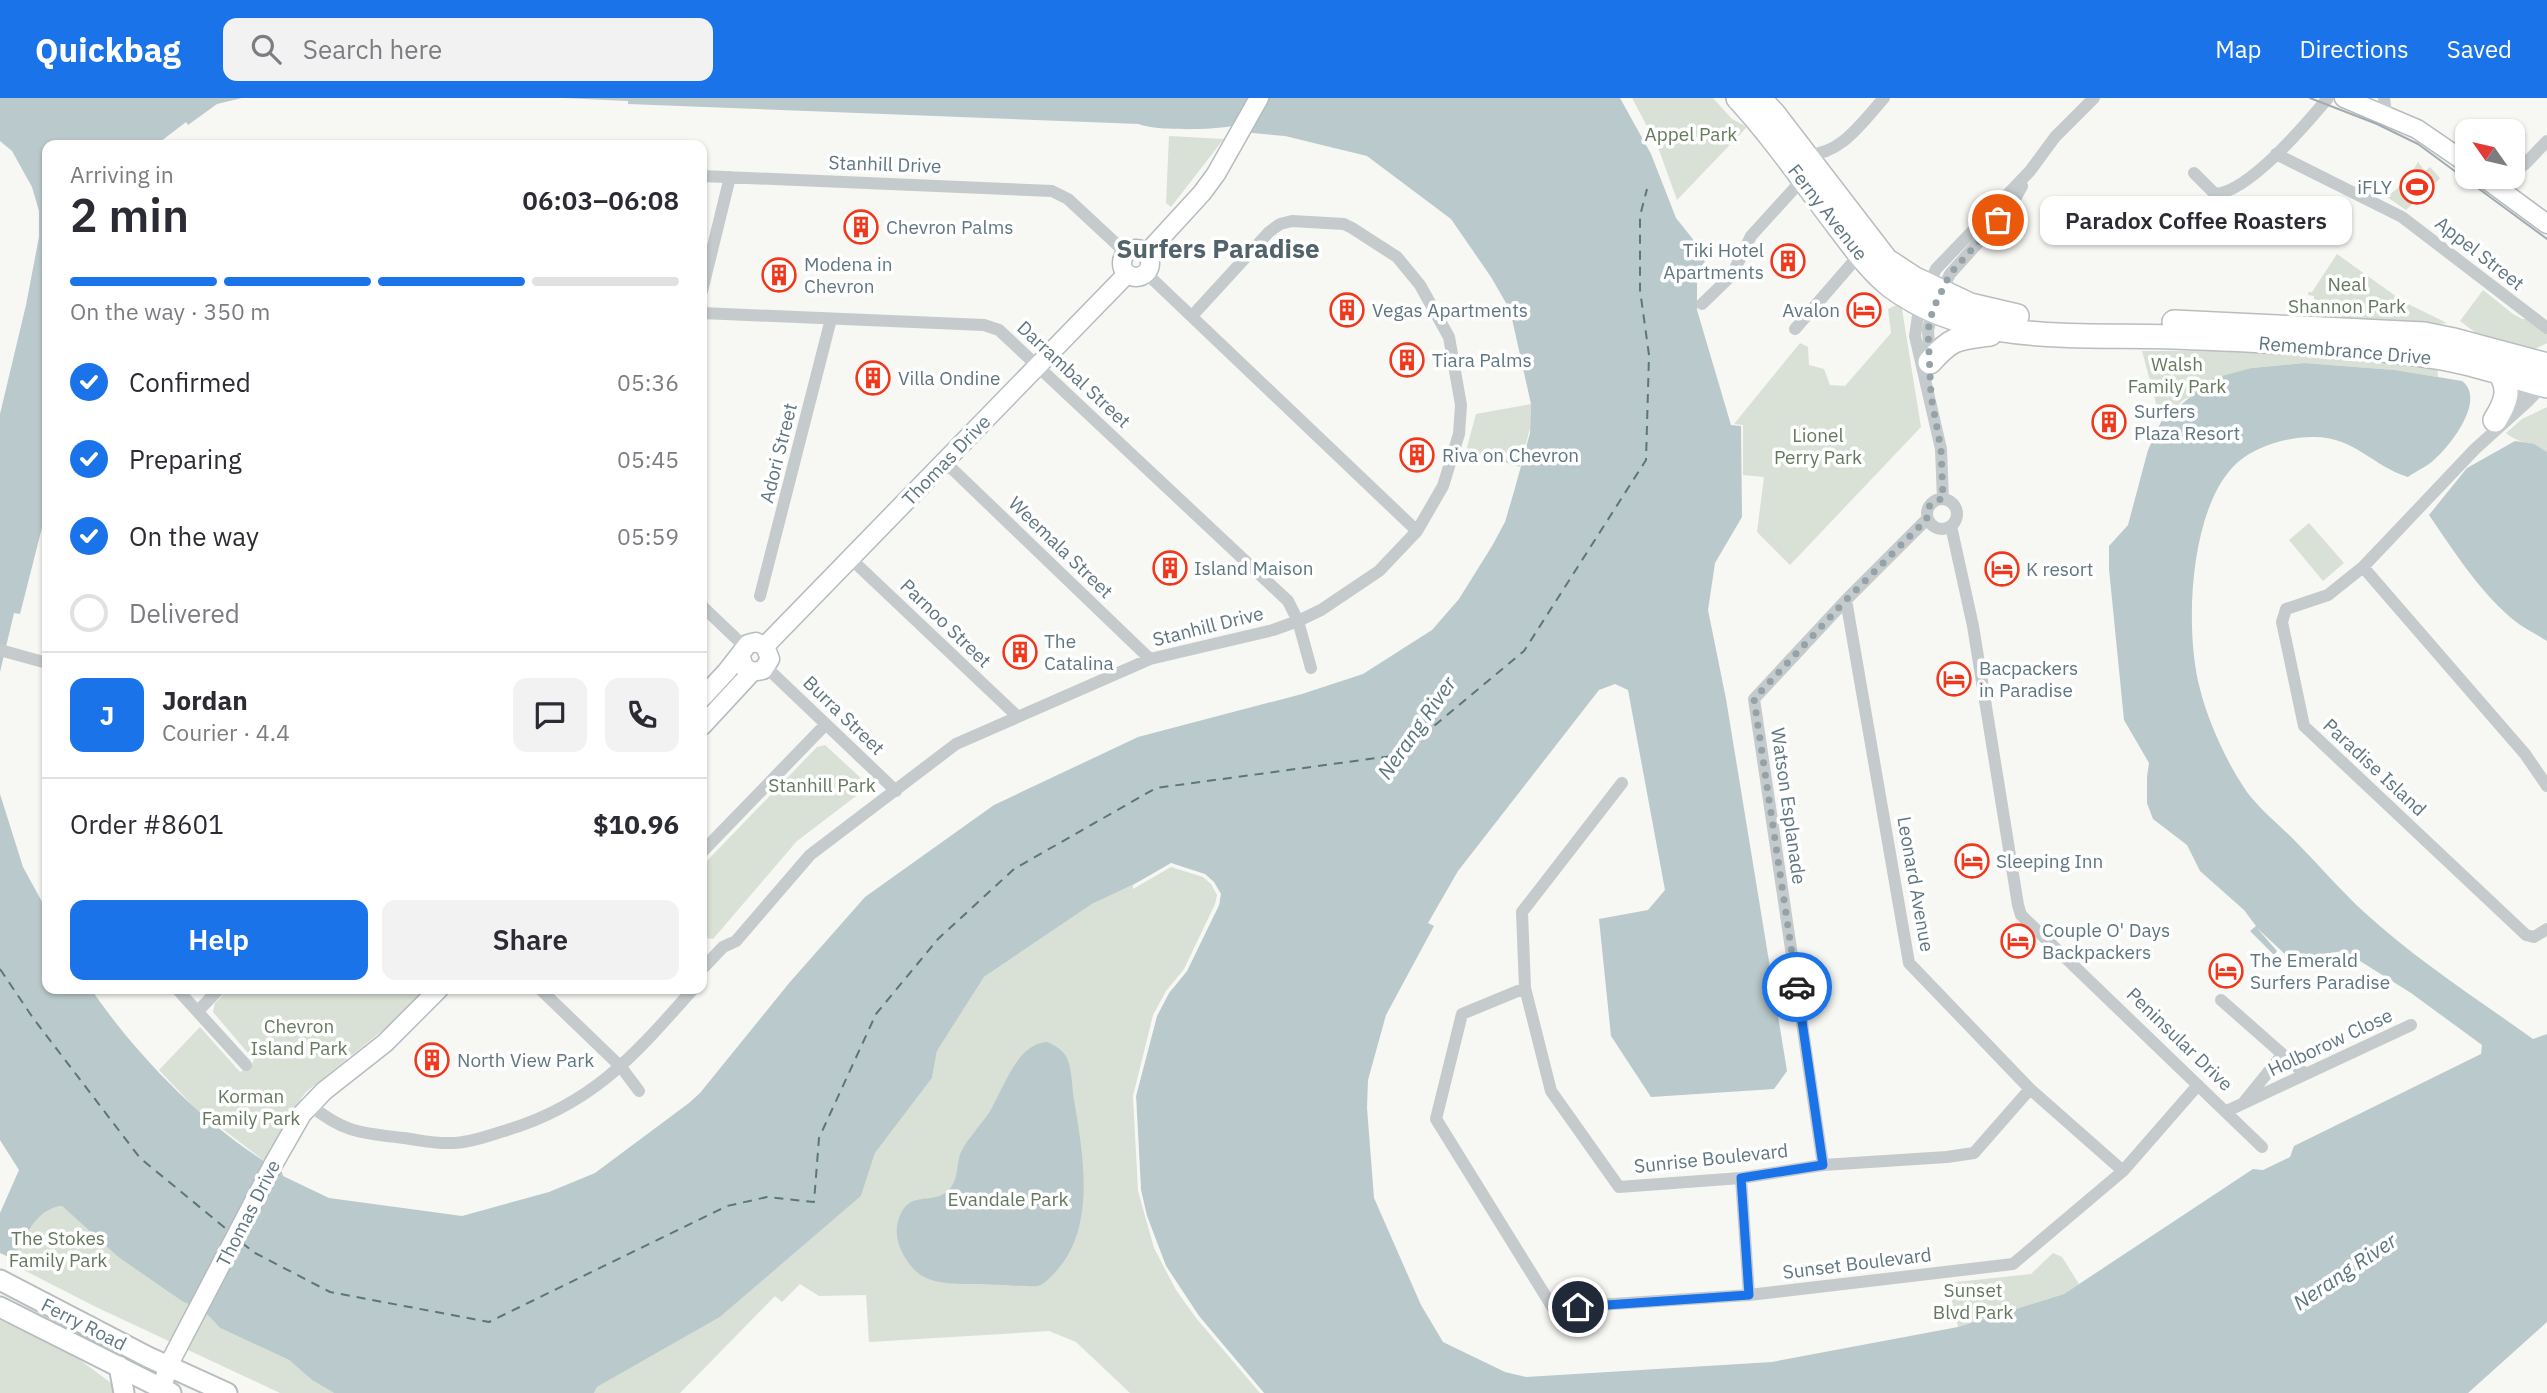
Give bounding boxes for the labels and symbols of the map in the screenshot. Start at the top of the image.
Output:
north arrow [2455,119,2525,189]
park label: Appel Park [1645,122,1737,146]
street label: Stanhill Drive [828,150,942,178]
street label: Ferny Avenue [1783,159,1873,265]
sports icon: iFLY [2398,168,2436,206]
place label: iFLY [2357,175,2393,199]
pin [1968,190,2028,250]
callout: Paradox Coffee Roasters [2040,195,2352,244]
building icon: Chevron Palms [842,208,880,246]
street label: Appel Street [2431,211,2529,295]
place label: Chevron Palms [886,215,1014,239]
district label: Surfers Paradise [1116,231,1320,265]
place label: Tiki Hotel Apartments [1663,238,1764,284]
building icon: Tiki Hotel Apartments [1769,242,1807,280]
place label: Modena in Chevron [804,252,892,298]
building icon: Modena in Chevron [760,256,798,294]
park label: Neal Shannon Park [2288,272,2406,318]
building icon: Vegas Apartments [1328,291,1366,329]
hotel icon: Avalon [1845,291,1883,329]
place label: Vegas Apartments [1372,298,1528,322]
place label: Avalon [1782,298,1840,322]
street label: Darrambal Street [1012,315,1136,433]
street label: Remembrance Drive [2258,330,2432,370]
building icon: Tiara Palms [1388,341,1426,379]
place label: Tiara Palms [1432,348,1532,372]
park label: Walsh Family Park [2128,352,2226,398]
building icon: Villa Ondine [854,359,892,397]
place label: Villa Ondine [898,366,1000,390]
place label: Surfers Plaza Resort [2134,399,2240,445]
street label: Adori Street [754,401,802,505]
building icon: Surfers Plaza Resort [2090,403,2128,441]
street label: Thomas Drive [897,410,995,510]
park label: Lionel Perry Park [1774,423,1862,469]
building icon: Riva on Chevron [1398,436,1436,474]
place label: Riva on Chevron [1442,443,1579,467]
street label: Weemala Street [1004,491,1118,603]
building icon: Island Maison [1151,549,1189,587]
hotel icon: K resort [1983,550,2021,588]
place label: Island Maison [1194,556,1313,580]
place label: K resort [2026,557,2093,581]
street label: Parnoo Street [896,574,996,672]
street label: Stanhill Drive [1150,601,1266,651]
place label: The Catalina [1044,629,1114,675]
building icon: The Catalina [1001,633,1039,671]
place label: Bacpackers in Paradise [1979,656,2078,702]
hotel icon: Bacpackers in Paradise [1935,660,1973,698]
water label: Nerang River [1370,669,1463,784]
street label: Burra Street [798,670,890,760]
street label: Paradise Island [2318,713,2432,821]
street label: Watson Esplanade [1766,726,1812,886]
park label: Stanhill Park [768,773,876,797]
street label: Leonard Avenue [1892,814,1940,954]
hotel icon: Sleeping Inn [1953,842,1991,880]
place label: Sleeping Inn [1996,849,2103,873]
place label: Couple O' Days Backpackers [2042,918,2170,964]
hotel icon: Couple O' Days Backpackers [1999,922,2037,960]
place label: The Emerald Surfers Paradise [2250,948,2390,994]
courier [1762,952,1832,1022]
hotel icon: The Emerald Surfers Paradise [2207,952,2245,990]
street label: Peninsular Drive [2122,982,2238,1096]
street label: Holborow Close [2264,1003,2396,1081]
park label: Chevron Island Park [251,1014,347,1060]
building icon: North View Park [413,1041,451,1079]
place label: North View Park [457,1048,594,1072]
park label: Korman Family Park [202,1084,300,1130]
street label: Sunrise Boulevard [1633,1138,1789,1178]
street label: Thomas Drive [211,1155,285,1271]
park label: Evandale Park [948,1187,1068,1211]
water label: Nerang River [2287,1225,2403,1316]
park label: The Stokes Family Park [9,1226,107,1272]
street label: Sunset Boulevard [1781,1242,1933,1284]
pin [1548,1277,1608,1337]
park label: Sunset Blvd Park [1933,1278,2013,1324]
street label: Ferry Road [37,1292,131,1356]

